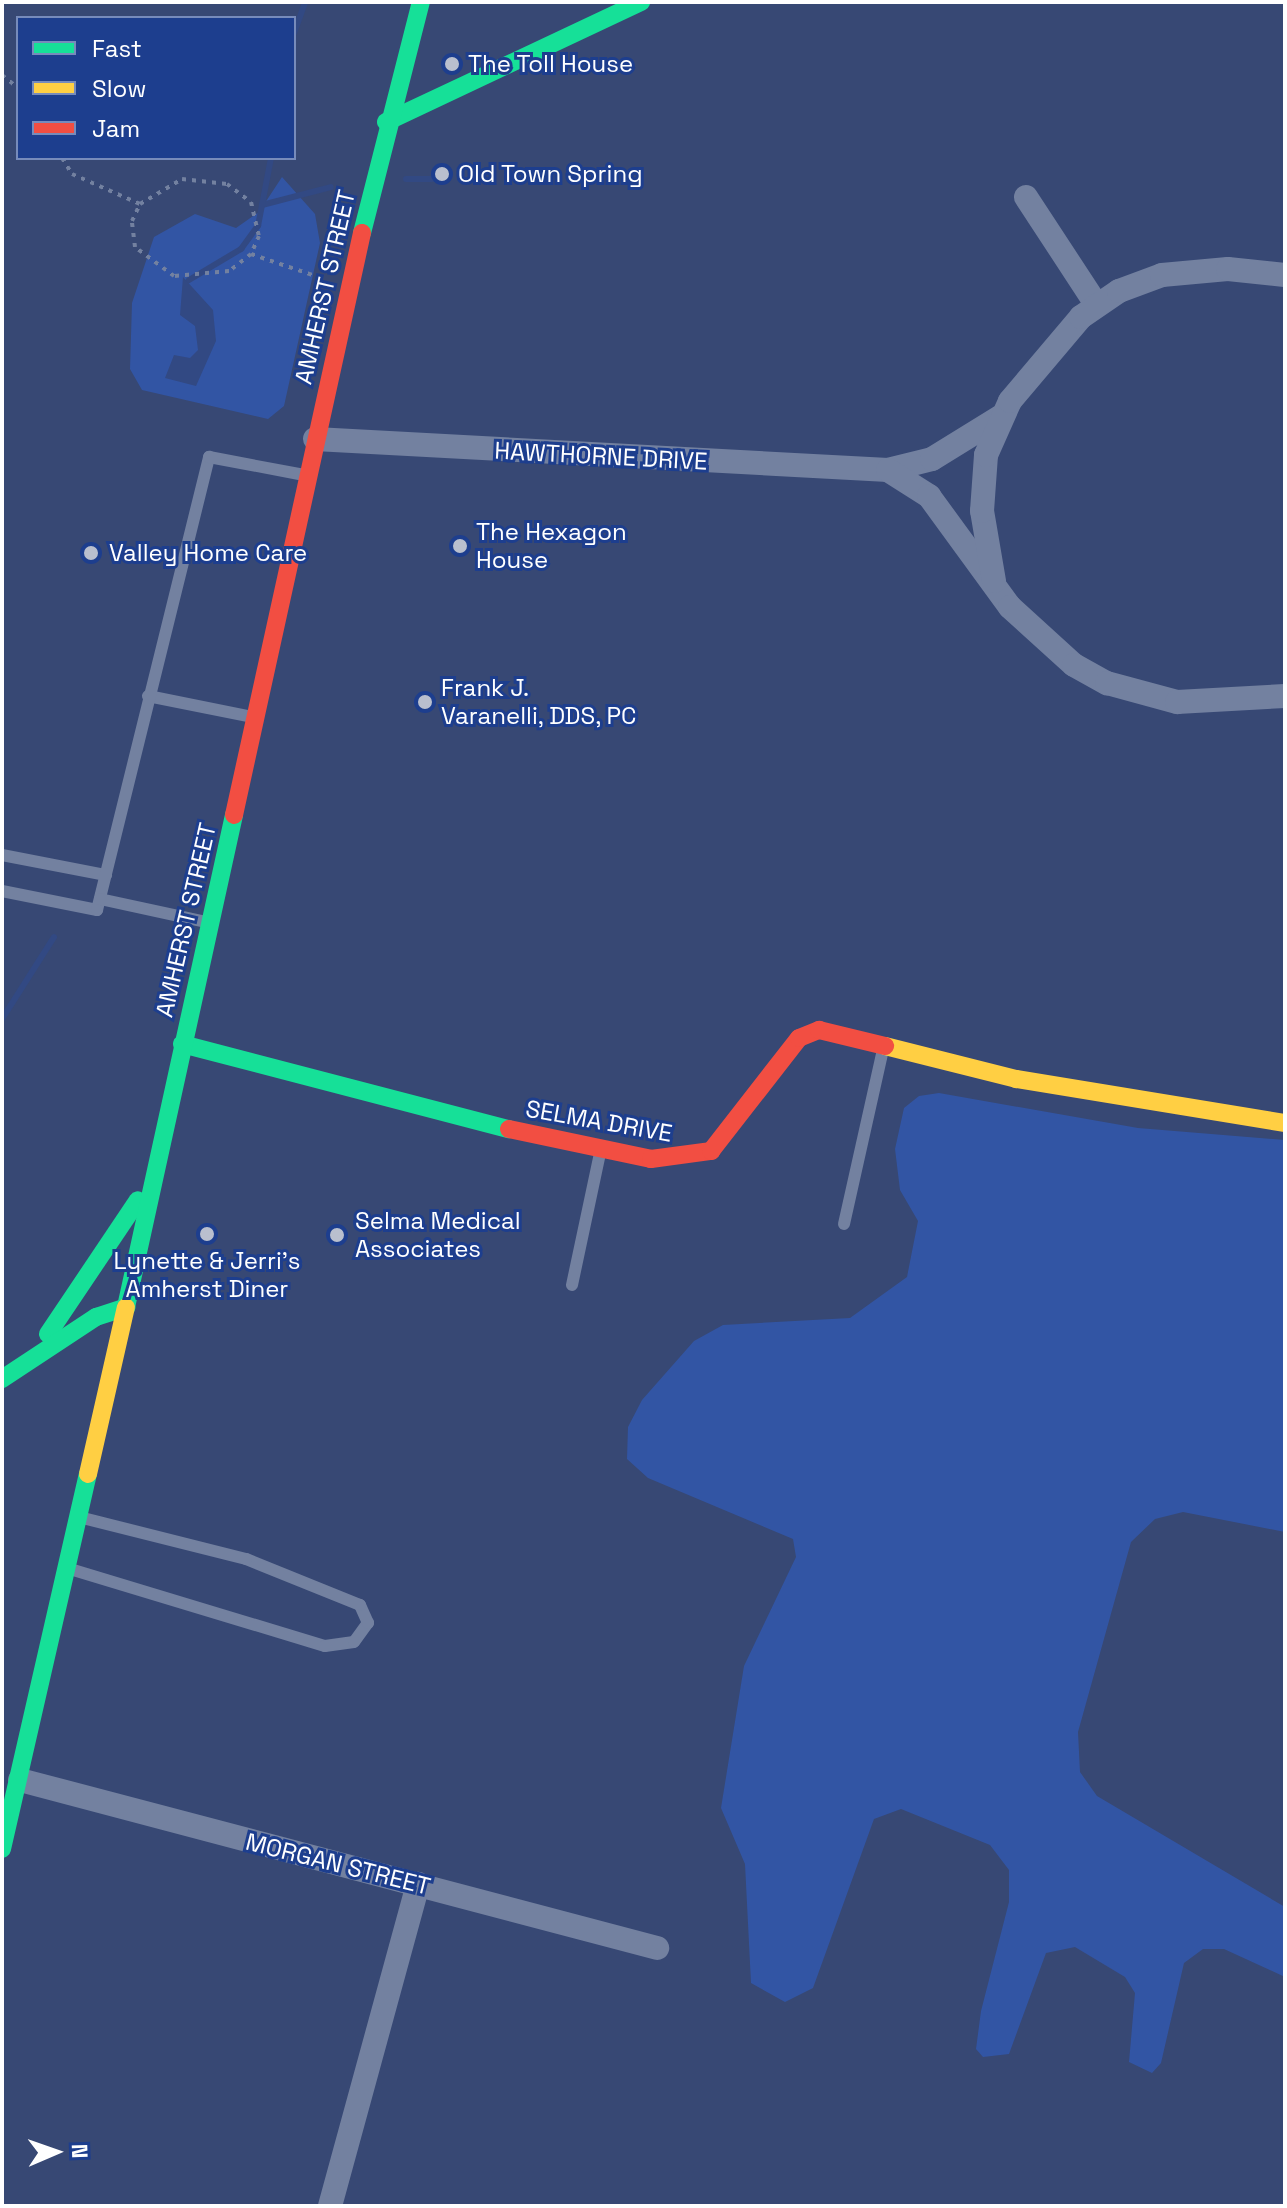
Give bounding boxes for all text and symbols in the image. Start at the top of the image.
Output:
legend [16,16,296,160]
text: Fast [92,33,142,64]
place label: The Toll House [468,50,634,78]
marker: The Toll House [443,55,461,73]
text: Slow [92,73,146,104]
text: Jam [92,113,140,144]
place label: Old Town Spring [458,160,643,188]
marker: Old Town Spring [433,165,451,183]
street label: AMHERST STREET [289,187,361,387]
street label: HAWTHORNE DRIVE [494,436,708,476]
place label: The Hexagon House [476,518,627,574]
marker: The Hexagon House [451,537,469,555]
place label: Valley Home Care [109,539,307,567]
marker: Valley Home Care [80,542,102,564]
place label: Frank J. Varanelli, DDS, PC [441,674,638,730]
marker: Frank J. Varanelli, DDS, PC [416,693,434,711]
street label: AMHERST STREET [150,820,222,1020]
street label: SELMA DRIVE [523,1094,675,1148]
place label: Selma Medical Associates [355,1207,521,1263]
marker: Selma Medical Associates [326,1224,348,1246]
marker: Lynette & Jerri's Amherst Diner [198,1225,216,1243]
place label: Lynette & Jerri's Amherst Diner [114,1247,300,1303]
street label: MORGAN STREET [243,1827,433,1901]
north arrow [16,2112,96,2192]
text: N [66,2143,94,2159]

